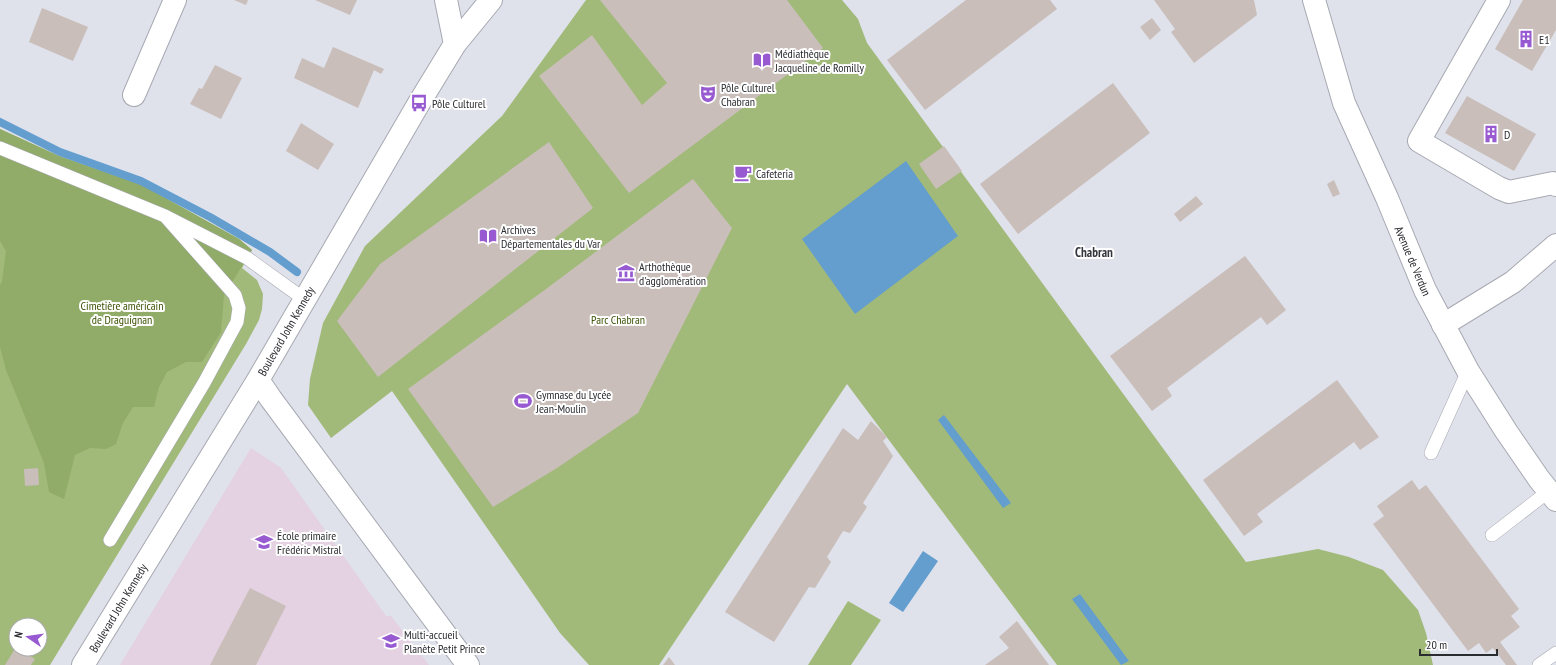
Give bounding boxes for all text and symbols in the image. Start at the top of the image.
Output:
building icon: E1 [1516,29,1536,49]
place label: E1 [1539,32,1550,47]
place label: Médiathèque Jacqueline de Romilly [774,46,864,75]
library icon: Médiathèque Jacqueline de Romilly [752,50,772,70]
place label: Pôle Culturel Chabran [721,80,775,109]
theatre icon: Pôle Culturel Chabran [698,84,718,104]
bus stop icon: Pôle Culturel [409,93,429,113]
place label: Pôle Culturel [432,96,486,111]
building icon: D [1481,124,1501,144]
place label: D [1504,127,1510,142]
cafe icon: Cafeteria [733,163,753,183]
place label: Cafeteria [756,166,793,181]
place label: Archives Départementales du Var [501,222,601,251]
street label: Avenue de Verdun [1392,224,1434,298]
library icon: Archives Départementales du Var [478,226,498,246]
district label: Chabran [1075,244,1113,261]
place label: Arthothèque d'agglomération [639,259,706,288]
museum icon: Arthothèque d'agglomération [616,263,636,283]
street label: Boulevard John Kennedy [254,283,318,378]
park label: Cimetière américain de Draguignan [81,298,163,327]
park label: Parc Chabran [591,312,645,327]
place label: Gymnase du Lycée Jean-Moulin [535,387,611,416]
sports icon: Gymnase du Lycée Jean-Moulin [513,391,533,411]
place label: École primaire Frédéric Mistral [277,528,342,557]
school or university icon: École primaire Frédéric Mistral [254,532,274,552]
street label: Boulevard John Kennedy [86,561,151,655]
north arrow [8,617,48,657]
place label: Multi-accueil Planète Petit Prince [404,627,485,656]
text: N [11,630,26,639]
school or university icon: Multi-accueil Planète Petit Prince [381,631,401,651]
scale bar [1420,631,1497,657]
text: 20 m [1426,637,1447,652]

